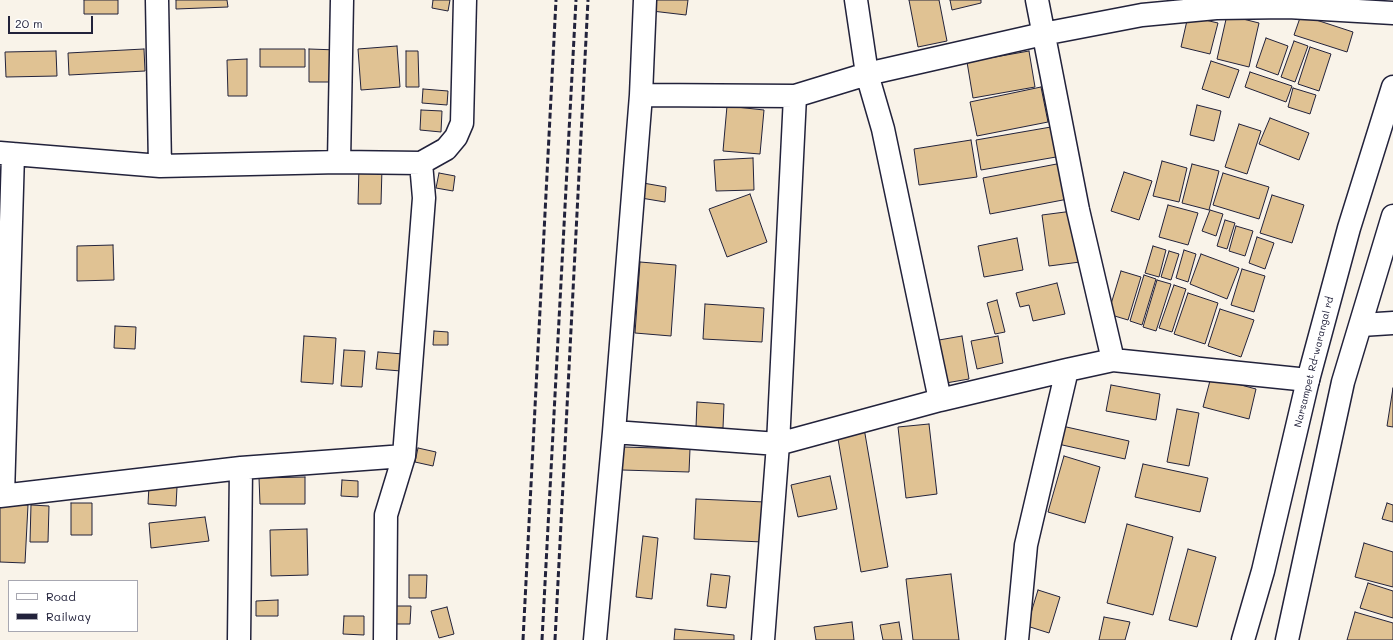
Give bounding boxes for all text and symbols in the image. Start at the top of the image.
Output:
scale bar [10,8,95,34]
text: 20 m [15,15,43,31]
street label: Narsampet Rd-warangal rd [1292,295,1336,429]
legend [8,580,138,632]
text: Road [46,588,76,604]
text: Railway [46,608,91,624]

